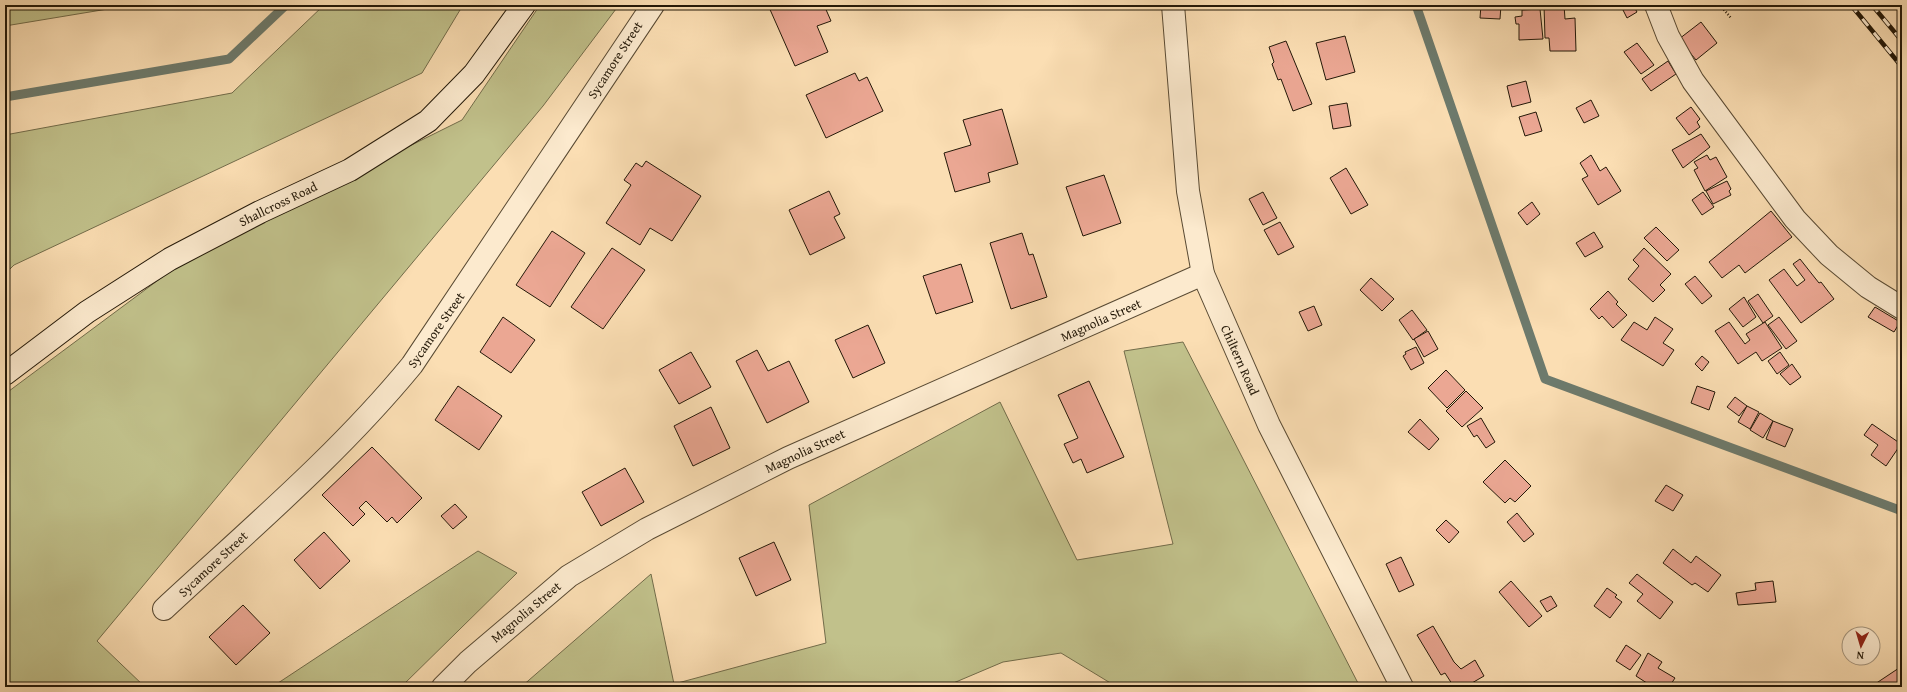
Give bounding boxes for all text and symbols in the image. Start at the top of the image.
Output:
street label: Sycamore Street [583,17,647,102]
street label: Shallcross Road [236,177,320,231]
street label: Sycamore Street [403,288,470,372]
street label: Magnolia Street [1058,294,1145,346]
street label: Chiltern Road [1216,322,1264,398]
street label: Magnolia Street [762,424,849,478]
street label: Sycamore Street [174,526,252,601]
street label: Magnolia Street [487,577,566,647]
north arrow [1841,626,1881,666]
text: N [1855,648,1864,664]

